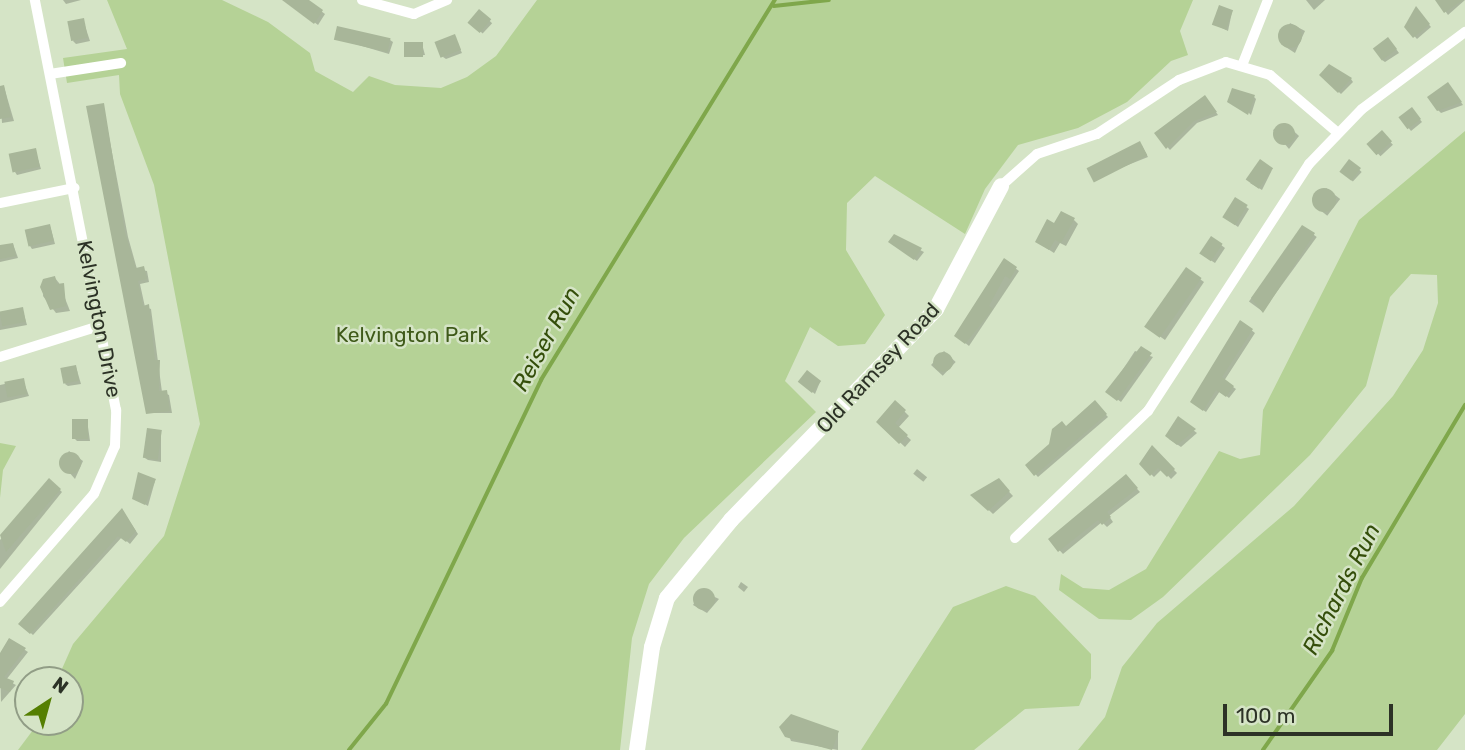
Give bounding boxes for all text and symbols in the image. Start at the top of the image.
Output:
street label: Kelvington Drive [71,238,127,400]
water label: Reiser Run [506,282,586,396]
street label: Old Ramsey Road [811,297,945,439]
park label: Kelvington Park [336,322,488,348]
water label: Richards Run [1296,519,1386,659]
north arrow [14,666,84,736]
text: N [48,672,73,699]
scale bar [1227,690,1397,734]
text: 100 m [1236,703,1295,728]

